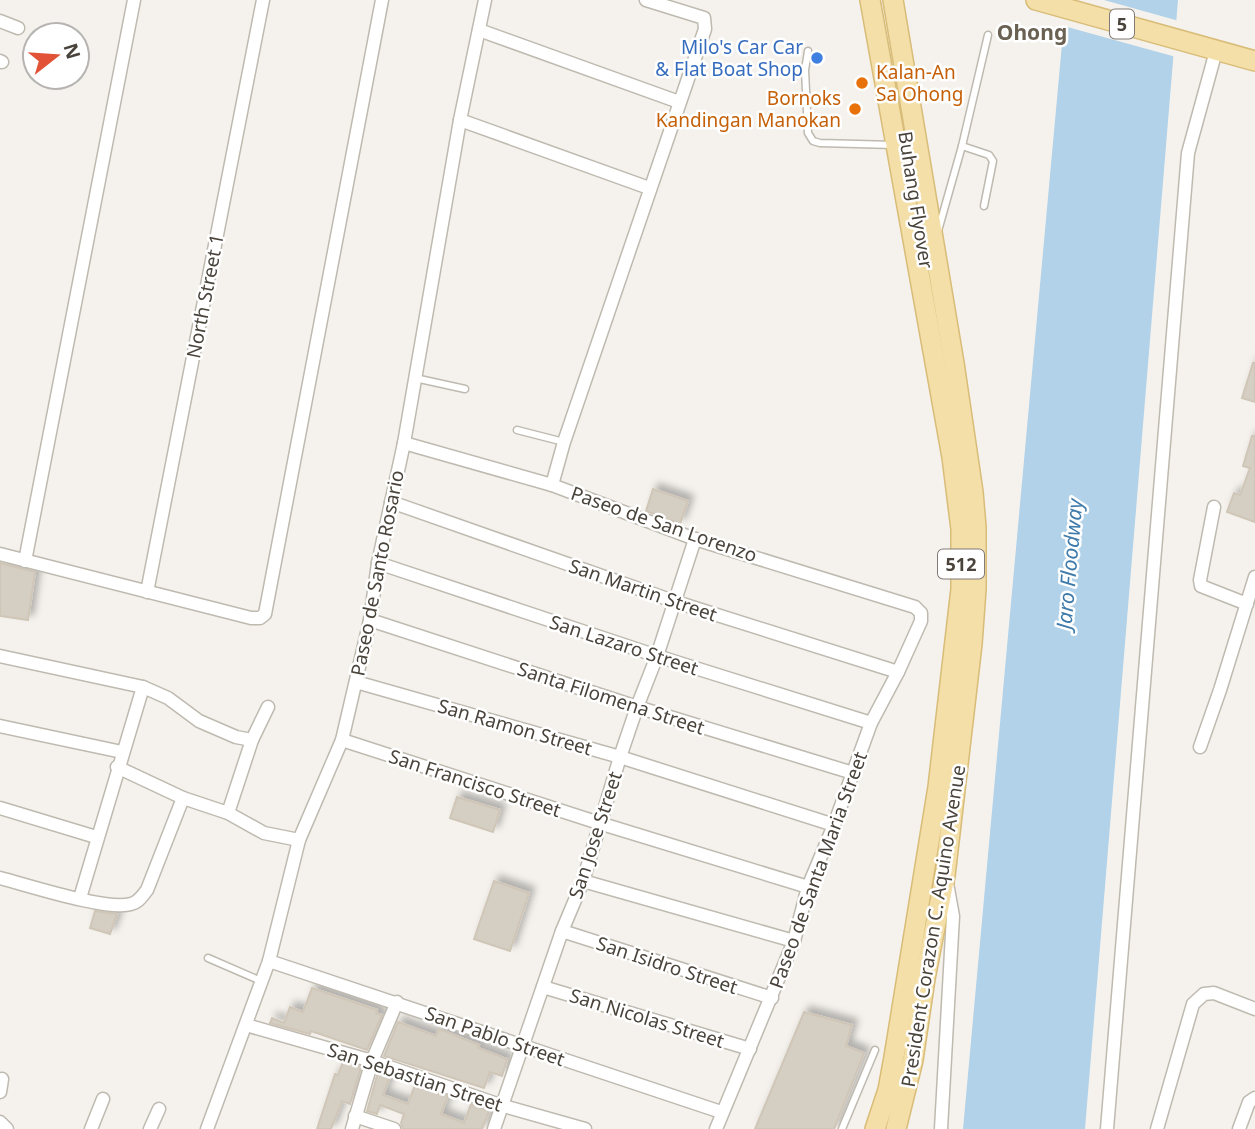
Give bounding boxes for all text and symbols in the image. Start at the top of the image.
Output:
road number: 5 [1110,9,1134,38]
district label: Ohong [997,18,1067,46]
north arrow [21,21,91,91]
place label: Milo's Car Car & Flat Boat Shop [655,34,803,82]
text: N [58,40,87,62]
marker: Milo's Car Car & Flat Boat Shop [809,50,825,66]
place label: Kalan-An Sa Ohong [876,59,964,107]
marker: Kalan-An Sa Ohong [854,75,870,91]
place label: Bornoks Kandingan Manokan [656,85,841,133]
marker: Bornoks Kandingan Manokan [847,101,863,117]
street label: Buhang Flyover [892,129,940,271]
street label: North Street 1 [180,232,230,360]
street label: Paseo de Santo Rosario [344,468,410,678]
street label: Paseo de San Lorenzo [567,480,761,568]
water label: Jaro Floodway [1049,496,1089,634]
road number: 512 [938,550,984,578]
street label: San Martin Street [565,552,721,628]
street label: San Lazaro Street [546,609,702,681]
street label: Santa Filomena Street [514,655,708,741]
street label: San Ramon Street [435,693,595,761]
street label: San Francisco Street [386,743,564,823]
street label: Paseo de Santa Maria Street [763,748,873,992]
street label: President Corazon C. Aquino Avenue [895,763,971,1089]
street label: San Jose Street [562,768,628,902]
street label: San Isidro Street [593,930,741,1000]
street label: San Nicolas Street [567,982,728,1054]
street label: San Pablo Street [422,1000,568,1072]
street label: San Sebastian Street [324,1036,506,1118]

